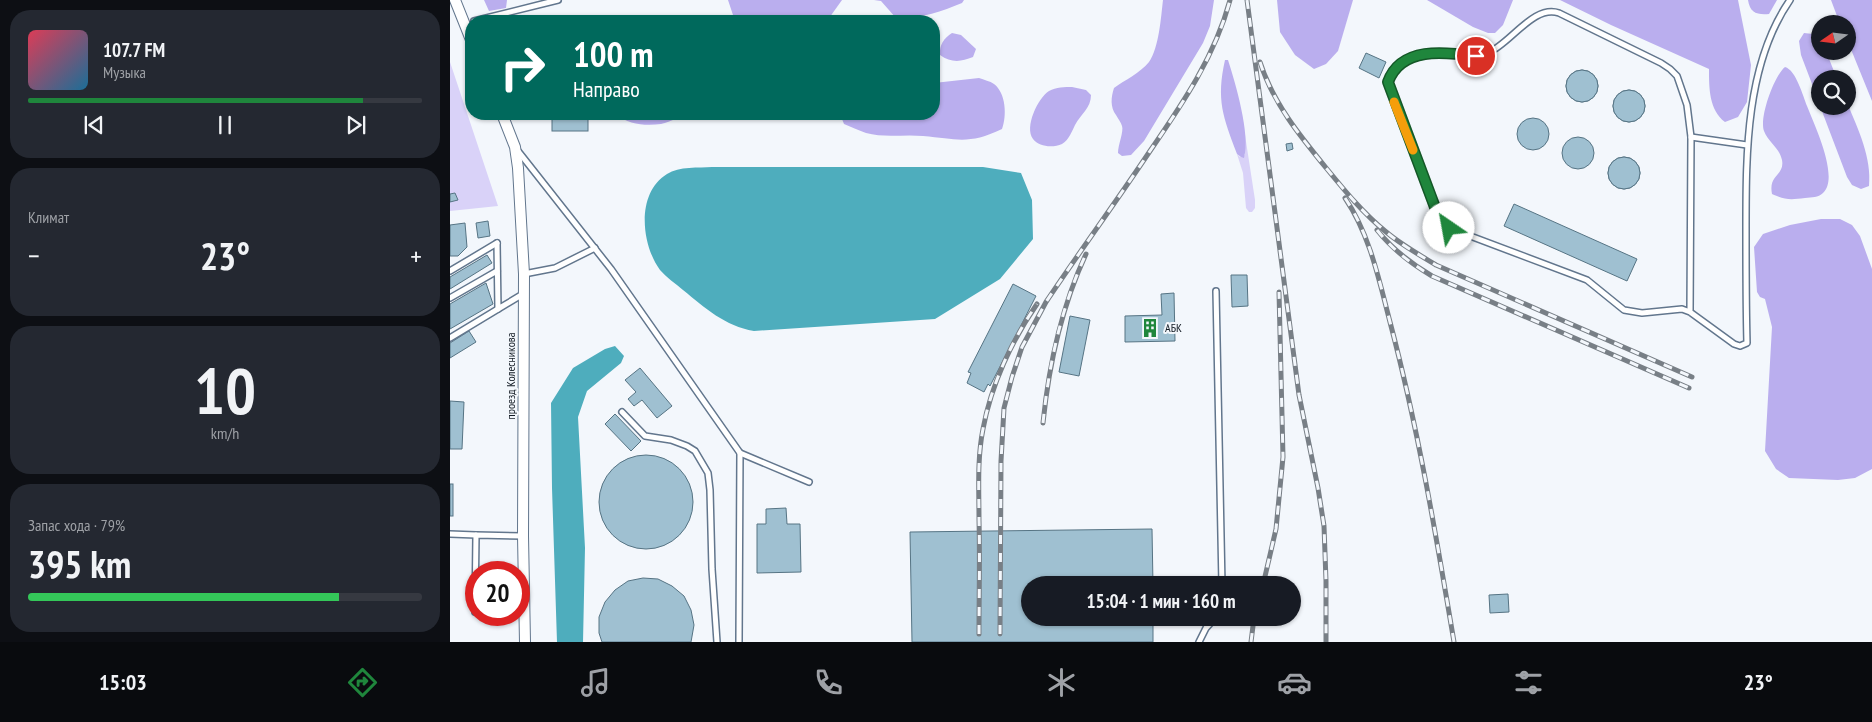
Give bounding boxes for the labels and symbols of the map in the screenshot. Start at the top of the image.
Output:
north arrow [1811,15,1856,60]
pin [1455,35,1497,77]
position arrow [1422,201,1474,253]
building icon: АБК [1139,317,1161,339]
place label: АБК [1165,320,1182,335]
street label: проезд Колесникова [503,332,518,419]
speed limit sign: 20 [465,561,530,626]

